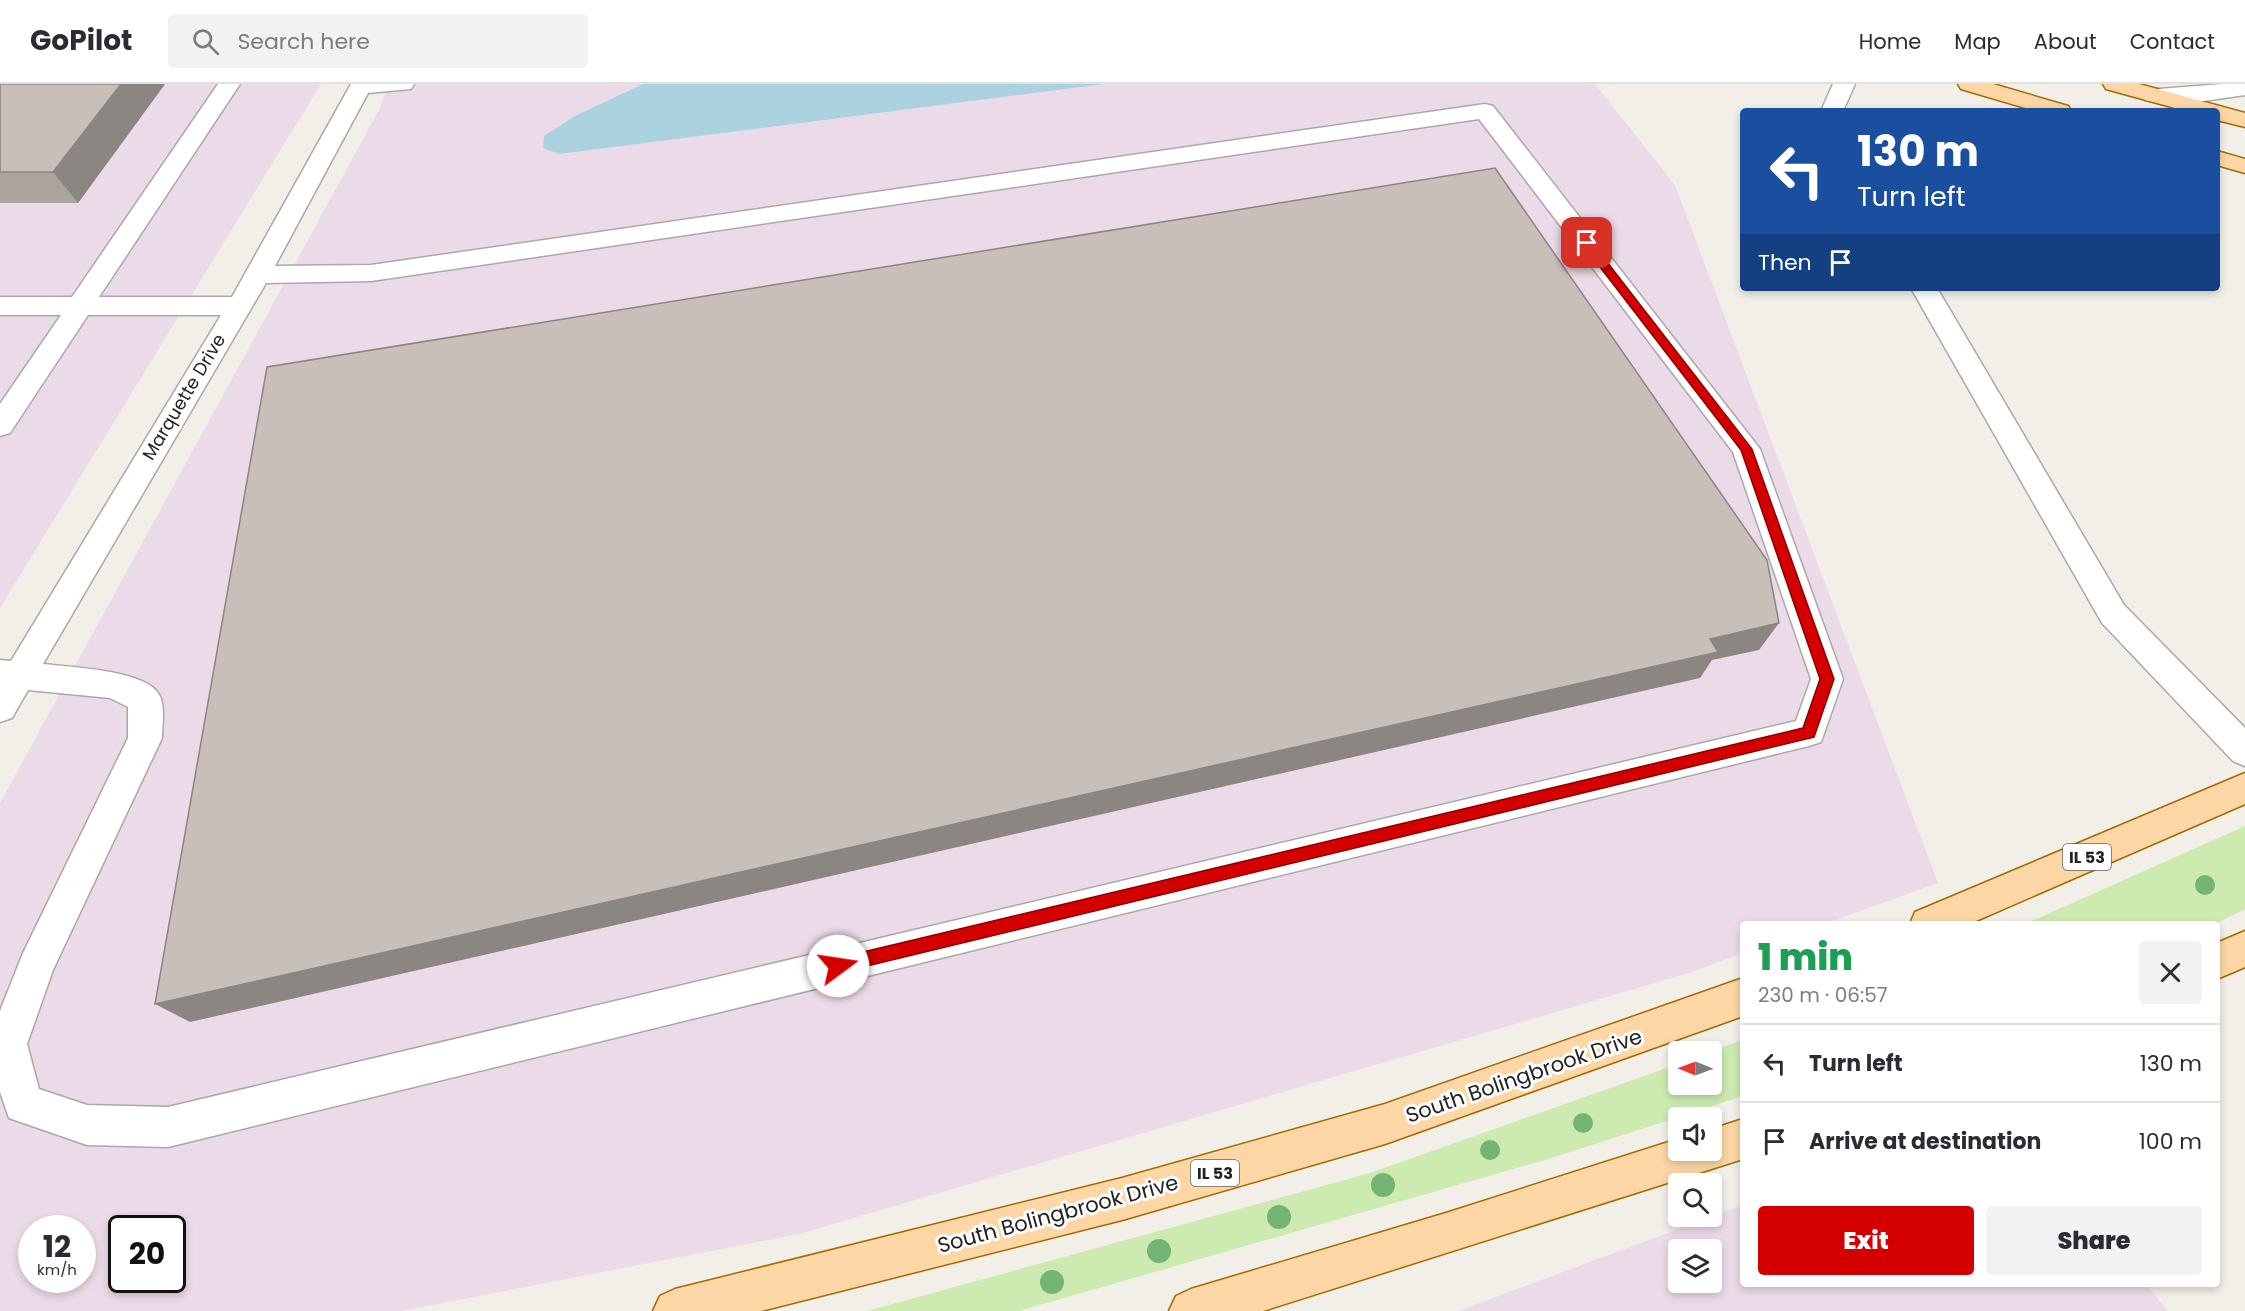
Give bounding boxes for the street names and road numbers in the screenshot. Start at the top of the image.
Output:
street label: Marquette Drive [136,329,231,465]
road number: IL 53 [2063,844,2111,870]
street label: South Bolingbrook Drive [1402,1021,1646,1130]
road number: IL 53 [1191,1160,1239,1186]
street label: South Bolingbrook Drive [934,1167,1181,1260]

